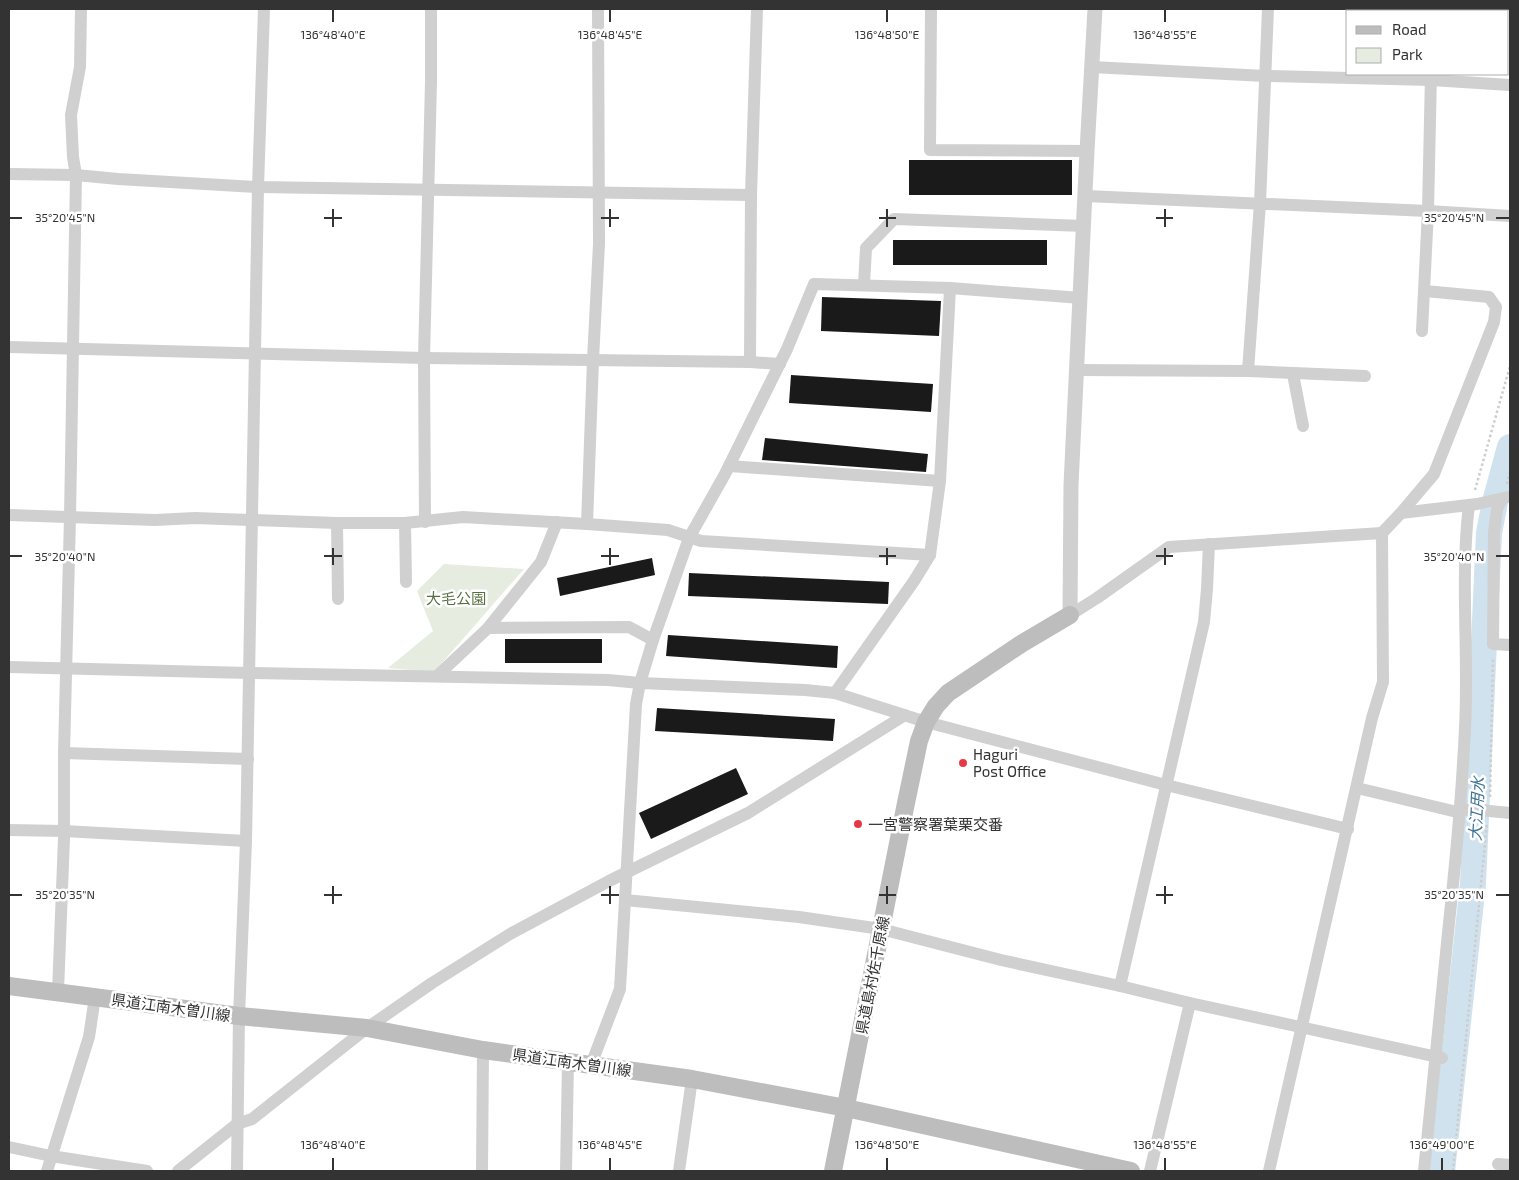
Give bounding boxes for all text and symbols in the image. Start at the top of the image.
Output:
legend [1346,10,1509,75]
text: Road [1392,20,1427,38]
text: 136°48'40"E [300,27,366,41]
text: 136°48'45"E [578,27,642,41]
text: 136°48'50"E [855,27,920,41]
text: 136°48'55"E [1133,27,1197,41]
text: Park [1392,45,1423,63]
text: 35°20'45"N [35,210,95,224]
text: 35°20'45"N [1424,210,1484,224]
text: 35°20'40"N [34,549,96,563]
text: 35°20'40"N [1423,549,1485,563]
park label: 大毛公園 [426,589,486,607]
place label: Haguri Post Office [973,745,1046,780]
marker: Haguri Post Office [957,757,969,769]
water label: 大江用水 [1465,775,1487,841]
place label: 一宮警察署葉栗交番 [868,815,1003,833]
marker: 一宮警察署葉栗交番 [852,818,864,830]
text: 35°20'35"N [35,887,95,901]
text: 35°20'35"N [1424,887,1484,901]
street label: 県道島村佐千原線 [852,914,892,1036]
street label: 県道江南木曽川線 [110,990,232,1024]
street label: 県道江南木曽川線 [511,1045,633,1079]
text: 136°48'40"E [300,1137,366,1151]
text: 136°48'45"E [578,1137,642,1151]
text: 136°48'50"E [855,1137,920,1151]
text: 136°48'55"E [1133,1137,1197,1151]
text: 136°49'00"E [1410,1137,1475,1151]

